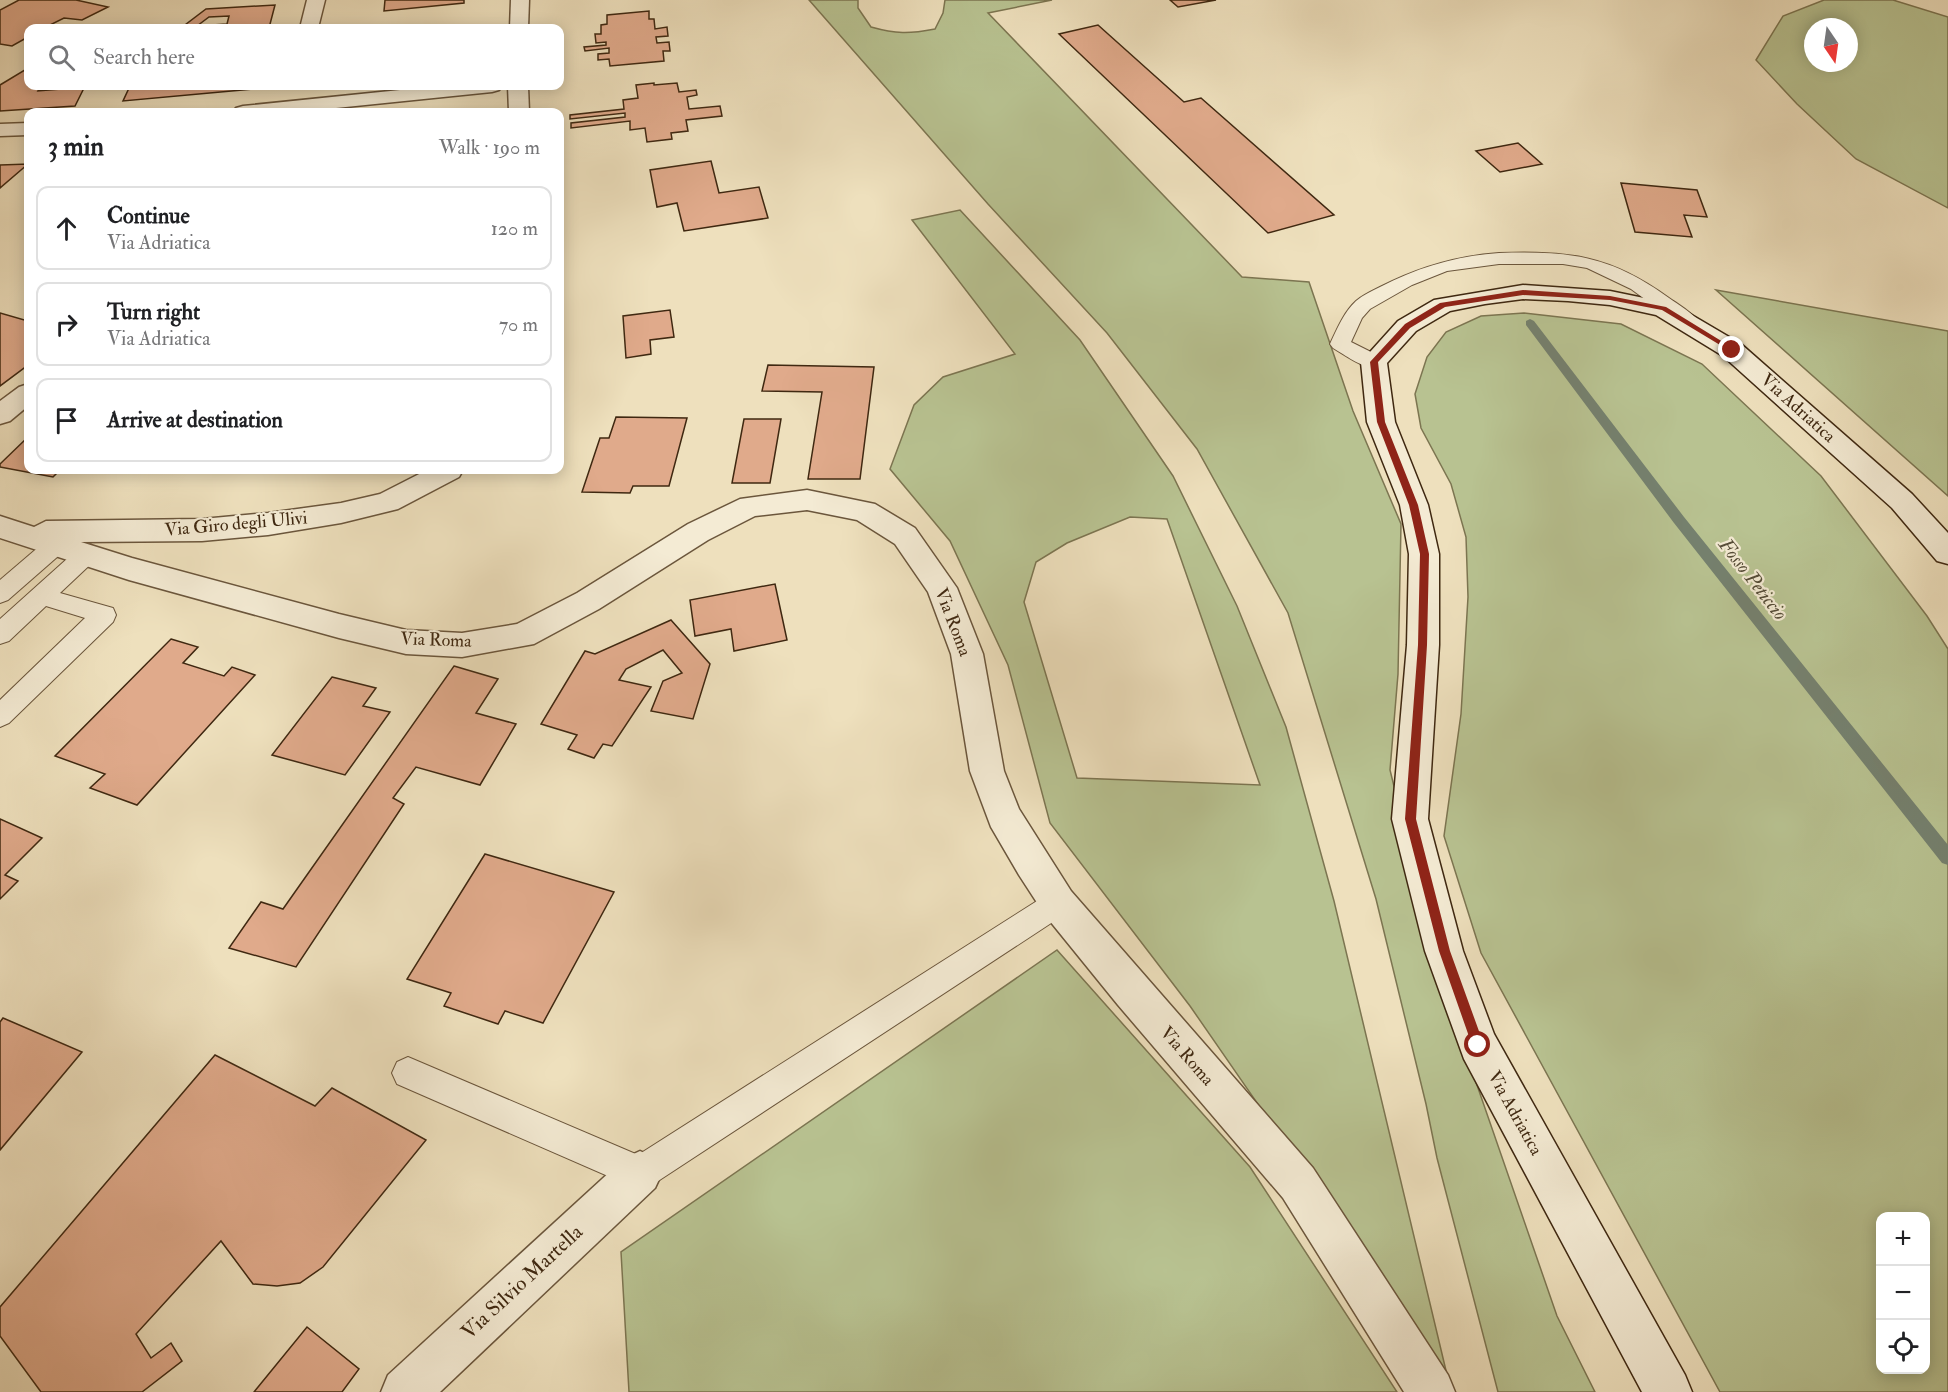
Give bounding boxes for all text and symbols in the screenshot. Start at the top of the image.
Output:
north arrow [1804,18,1858,72]
search box [24,24,564,90]
icon: search [45,41,78,74]
text: Search here [93,43,195,71]
text: 3 min [48,131,104,163]
text: Walk · 190 m [439,135,540,160]
text: Continue [107,202,190,230]
icon: ahead [50,212,83,245]
text: 120 m [491,216,538,241]
text: Via Adriatica [107,230,210,255]
text: Turn right [107,298,200,326]
icon: right [50,308,83,341]
text: 70 m [499,312,538,337]
text: Via Adriatica [107,326,210,351]
route end [1718,336,1744,362]
street label: Via Adriatica [1756,368,1841,448]
icon: arrive [50,404,83,437]
text: Arrive at destination [107,406,283,434]
street label: Via Giro degli Ulivi [164,506,308,542]
water label: Fosso Peticcio [1713,532,1793,625]
street label: Via Roma [929,585,977,660]
street label: Via Roma [400,627,473,653]
street label: Via Roma [1155,1022,1219,1091]
route start [1464,1031,1490,1057]
street label: Via Adriatica [1482,1067,1548,1160]
map controls [1876,1212,1930,1374]
button: + [1876,1212,1930,1266]
street label: Via Silvio Martella [456,1218,589,1345]
button: − [1876,1266,1930,1320]
button: locate [1876,1320,1930,1374]

